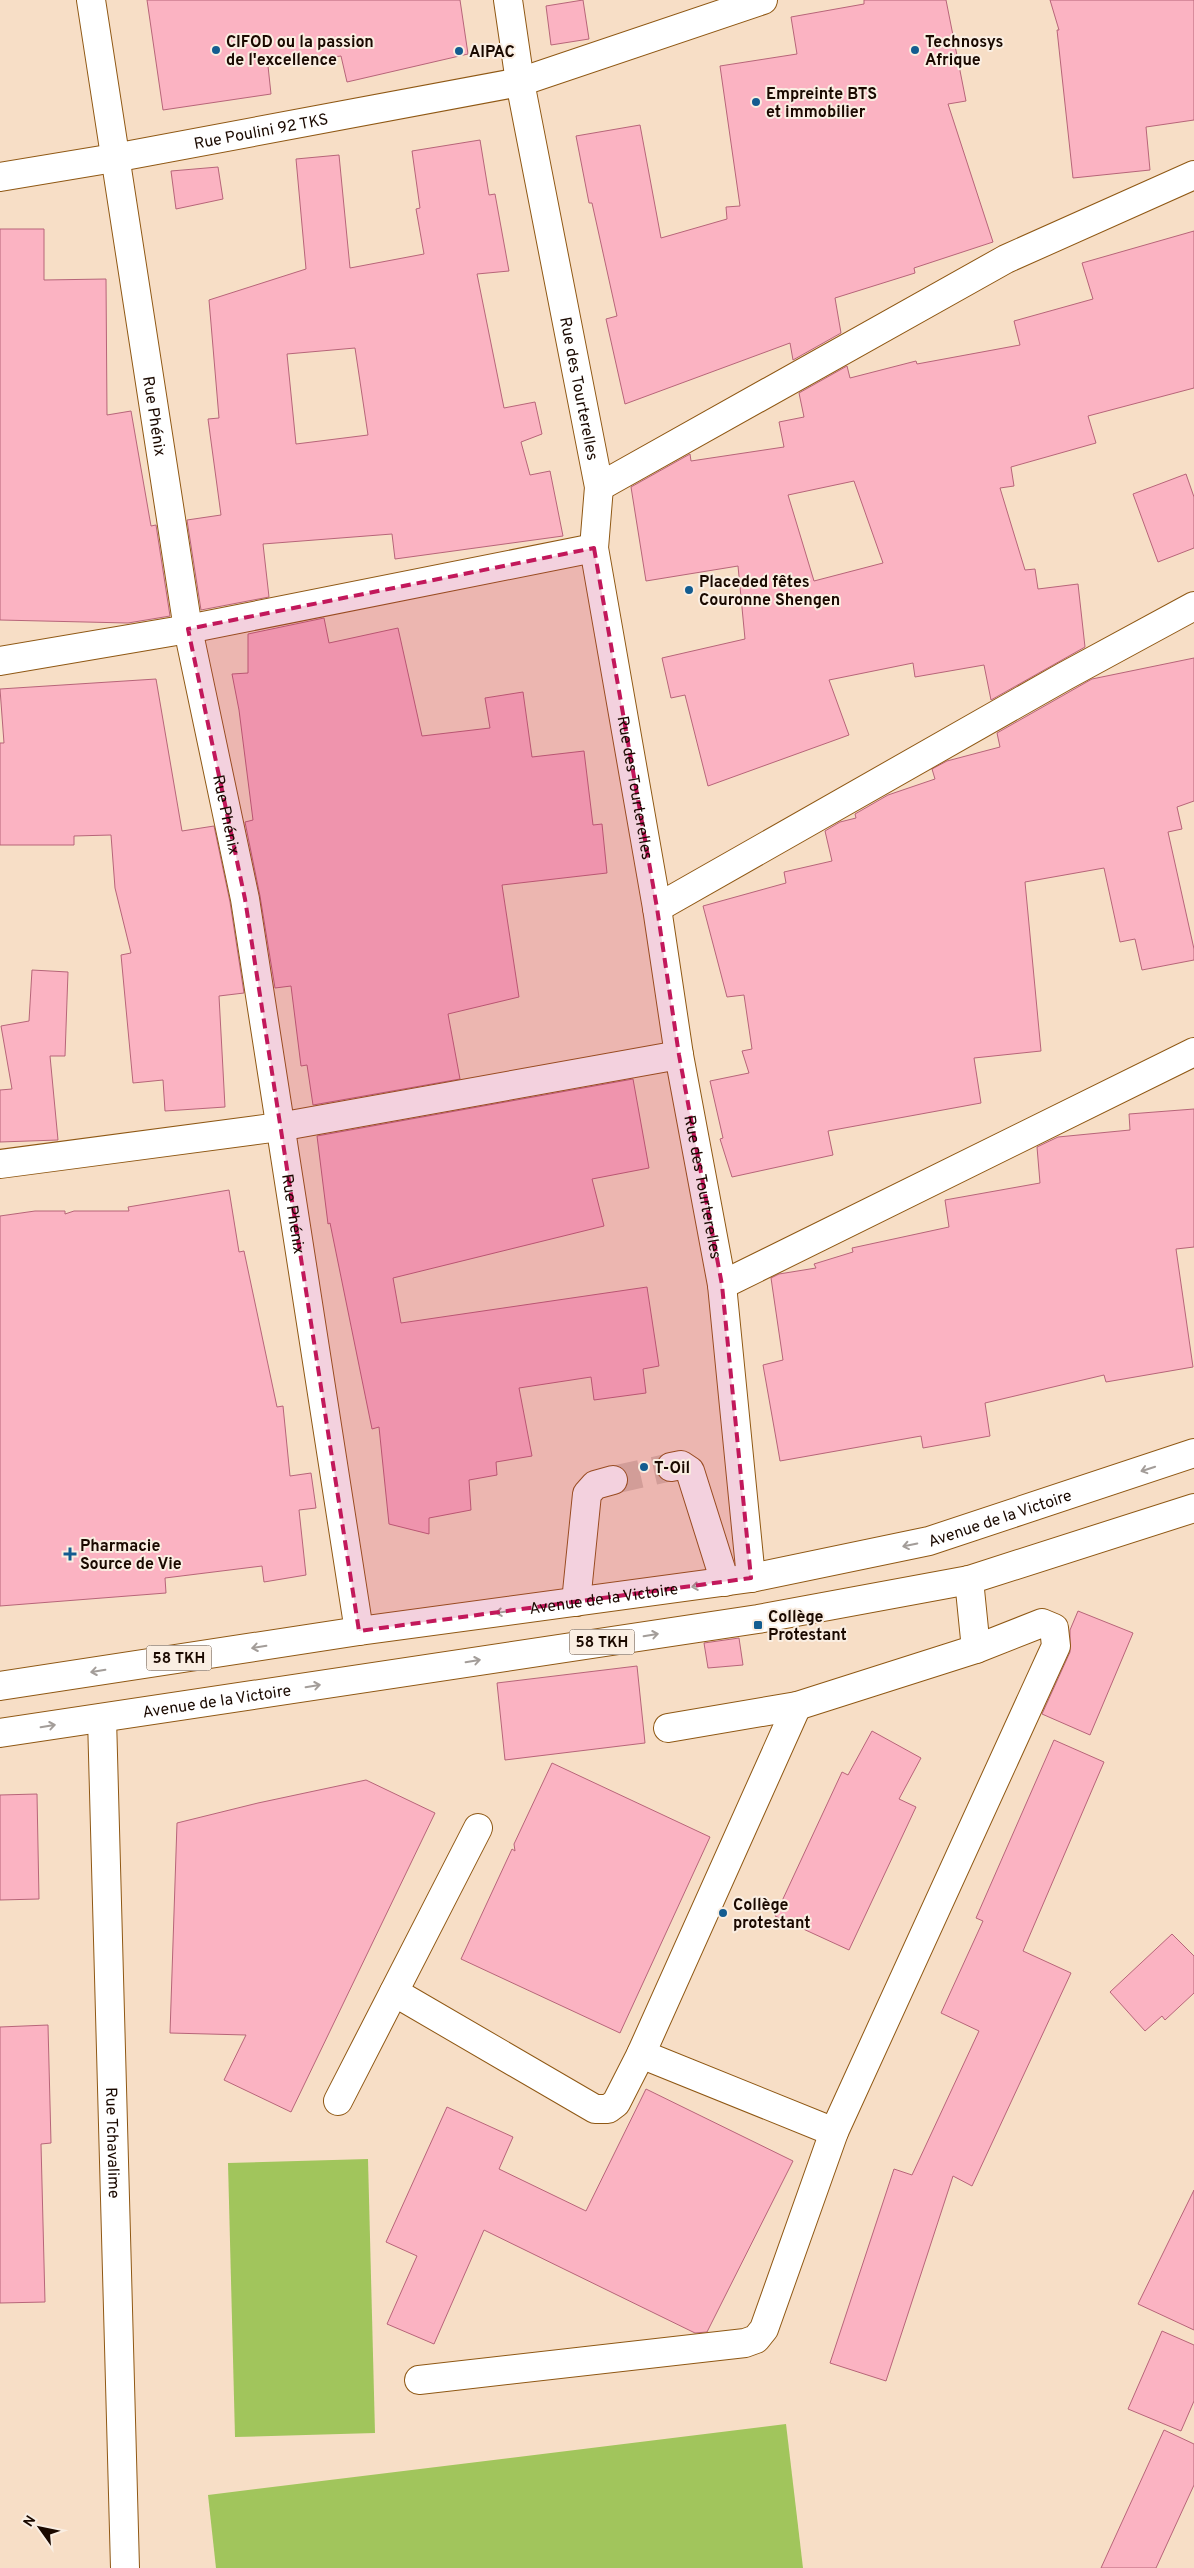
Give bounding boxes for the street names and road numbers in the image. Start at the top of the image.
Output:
street label: Rue Poulini 92 TKS [192,110,330,155]
street label: Rue des Tourterelles [554,315,602,462]
street label: Rue Phénix [137,375,169,458]
street label: Rue des Tourterelles [612,714,656,861]
street label: Rue Phénix [207,773,243,857]
street label: Rue des Tourterelles [678,1114,725,1261]
street label: Rue Phénix [276,1173,308,1256]
street label: Avenue de la Victoire [926,1486,1075,1553]
street label: Avenue de la Victoire [528,1580,680,1620]
road number: 58 TKH [570,1630,634,1654]
road number: 58 TKH [146,1646,212,1670]
street label: Avenue de la Victoire [141,1681,293,1723]
street label: Rue Tchavalime [100,2087,123,2199]

